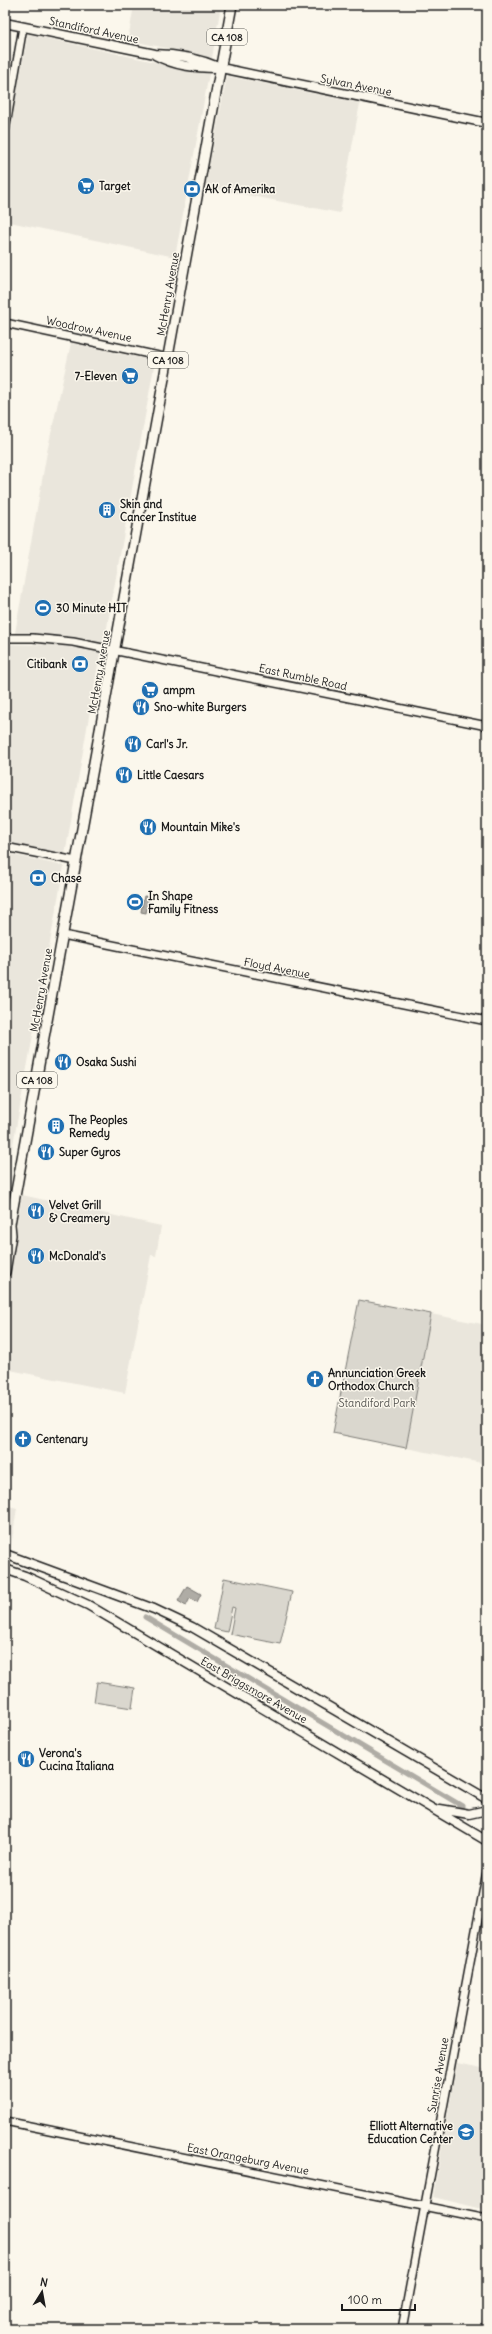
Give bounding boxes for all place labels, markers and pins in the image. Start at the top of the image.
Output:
supermarket icon: Target [76,176,96,196]
place label: Target [99,179,131,194]
bank icon: AK of Amerika [182,179,202,199]
place label: AK of Amerika [205,182,276,196]
supermarket icon: 7-Eleven [120,366,140,386]
place label: 7-Eleven [75,369,118,383]
place label: Skin and Cancer Institue [120,497,197,524]
building icon: Skin and Cancer Institue [97,500,117,520]
sports icon: 30 Minute HIT [33,598,53,618]
place label: 30 Minute HIT [56,601,127,615]
bank icon: Citibank [70,654,90,674]
place label: Citibank [27,657,67,671]
supermarket icon: ampm [140,680,160,700]
place label: ampm [163,683,195,698]
restaurant icon: Sno-white Burgers [131,697,151,717]
place label: Sno-white Burgers [154,700,246,715]
restaurant icon: Carl's Jr. [123,734,143,754]
place label: Carl's Jr. [146,737,188,751]
restaurant icon: Little Caesars [114,765,134,785]
place label: Little Caesars [137,768,204,782]
restaurant icon: Mountain Mike's [138,817,158,837]
place label: Mountain Mike's [161,820,240,834]
bank icon: Chase [28,868,48,888]
place label: Chase [51,871,82,885]
place label: In Shape Family Fitness [148,889,218,917]
sports icon: In Shape Family Fitness [125,892,145,912]
restaurant icon: Osaka Sushi [53,1052,73,1072]
place label: Osaka Sushi [76,1055,137,1069]
place label: The Peoples Remedy [69,1113,128,1141]
building icon: The Peoples Remedy [46,1116,66,1136]
restaurant icon: Super Gyros [36,1142,56,1162]
place label: Super Gyros [59,1145,121,1160]
place label: Velvet Grill & Creamery [49,1198,110,1226]
restaurant icon: Velvet Grill & Creamery [26,1201,46,1221]
restaurant icon: McDonald's [26,1246,46,1266]
place label: McDonald's [49,1249,106,1263]
place label: Annunciation Greek Orthodox Church [328,1366,426,1393]
church icon: Annunciation Greek Orthodox Church [305,1369,325,1389]
church icon: Centenary [13,1429,33,1449]
place label: Centenary [36,1432,88,1447]
place label: Verona's Cucina Italiana [39,1746,115,1773]
restaurant icon: Verona's Cucina Italiana [16,1749,36,1769]
place label: Elliott Alternative Education Center [368,2119,453,2146]
school or university icon: Elliott Alternative Education Center [456,2122,476,2142]

